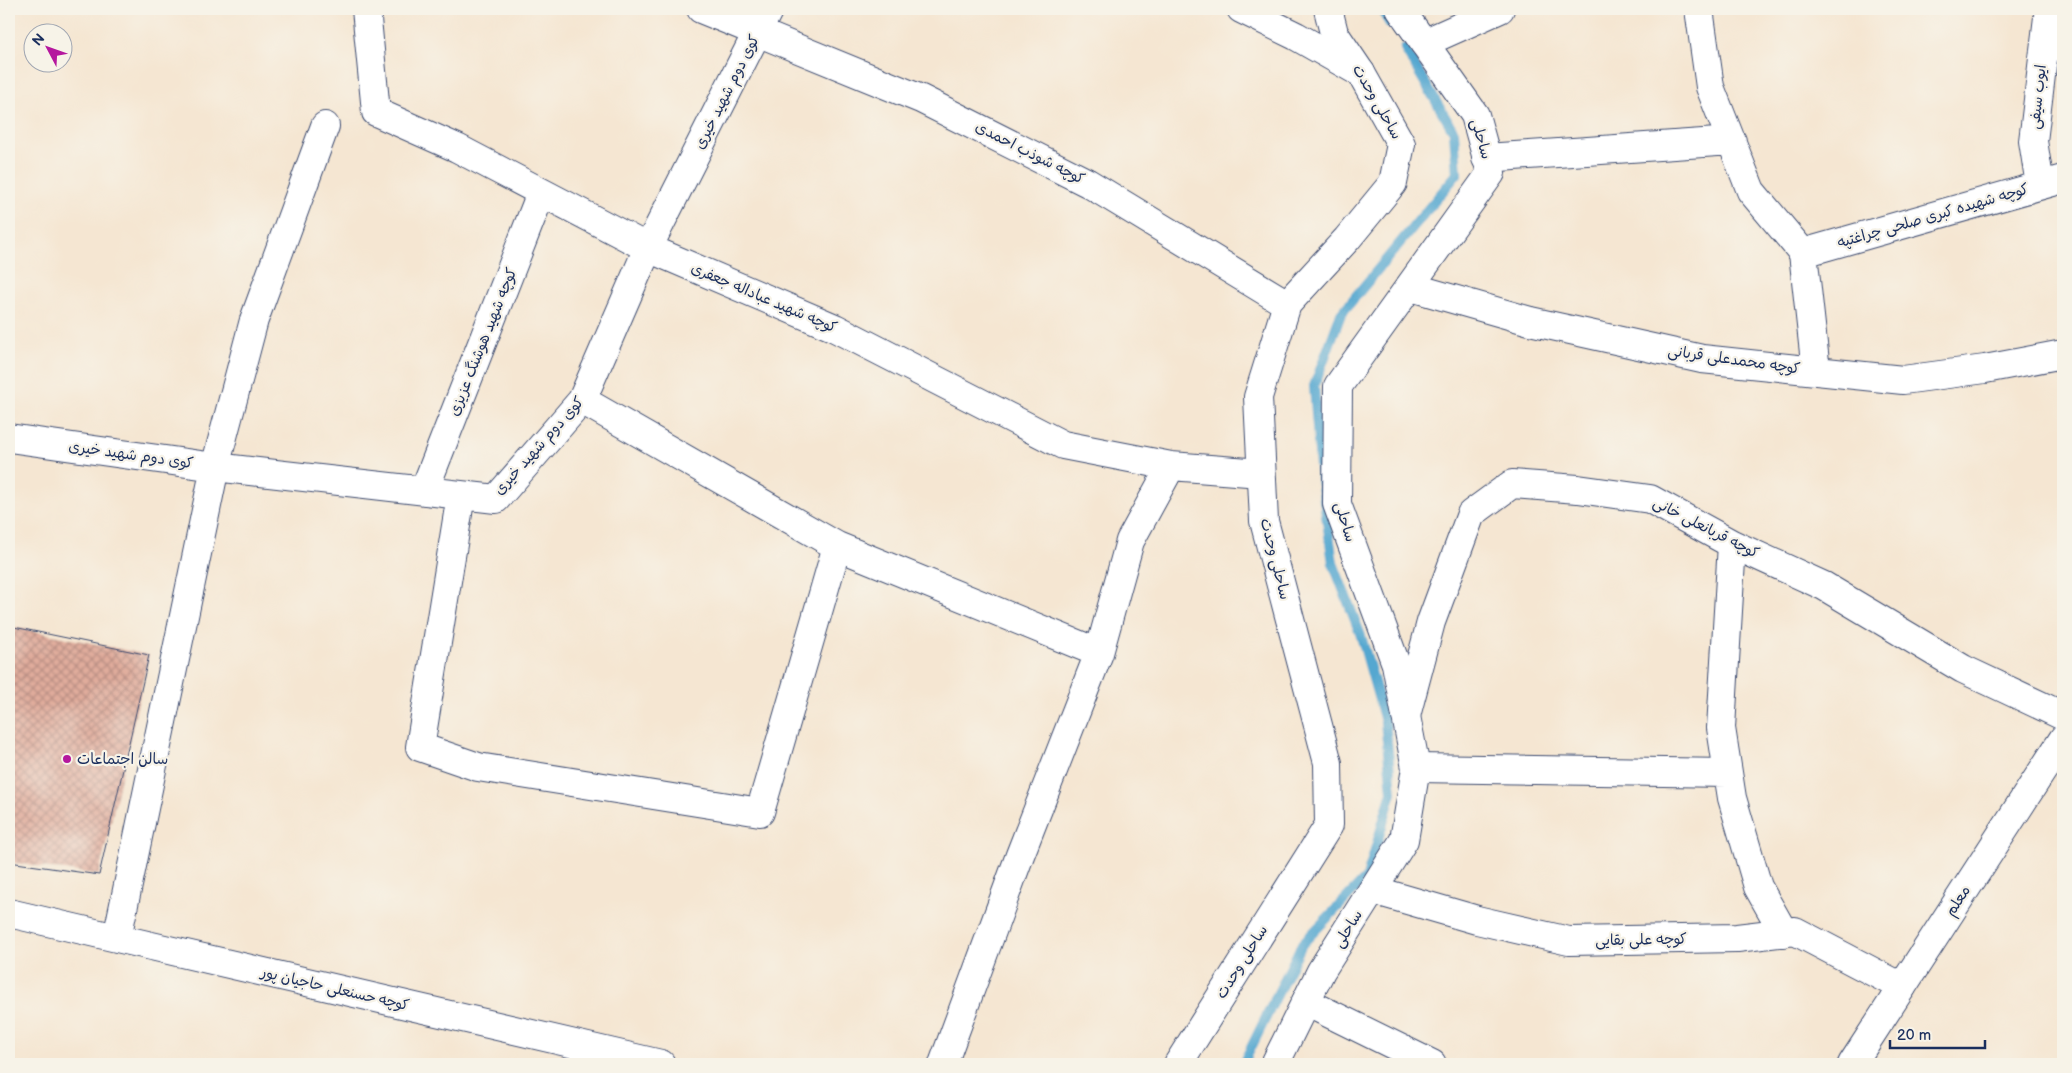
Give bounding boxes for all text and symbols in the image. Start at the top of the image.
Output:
north arrow [22,22,72,72]
text: N [29,30,48,49]
street label: کوی دوم شهید خیری [690,32,766,153]
street label: ساحلی وحدت [1348,61,1406,143]
street label: ایوب سیفی [2025,64,2051,130]
street label: کوچه شوذب احمدی [972,117,1088,189]
street label: ساحلی [1466,117,1496,161]
street label: کوچه شهیده کبری صلحی چراغتپه [1835,180,2031,252]
street label: کوچه شهید عباداله جعفری [688,259,840,337]
street label: کوچه شهید هوشنگ عزیزی [445,265,521,419]
street label: کوچه محمدعلی قربانی [1667,341,1801,379]
street label: کوی دوم شهید خیری [490,393,590,500]
street label: کوی دوم شهید خیری [67,437,195,475]
street label: کوچه قربانعلی خانی [1650,493,1762,563]
street label: ساحلی [1330,500,1360,544]
street label: ساحلی وحدت [1256,516,1294,602]
place label: سالن اجتماعات [77,750,168,769]
marker: سالن اجتماعات [61,753,73,765]
street label: معلم [1941,882,1977,921]
street label: ساحلی [1329,907,1367,951]
street label: ساحلی وحدت [1212,922,1272,1002]
street label: کوچه علی بقایی [1595,930,1687,950]
street label: کوچه حسنعلی حاجیان پور [258,962,411,1015]
scale bar [1890,1018,1984,1050]
text: 20 m [1897,1026,1931,1045]

